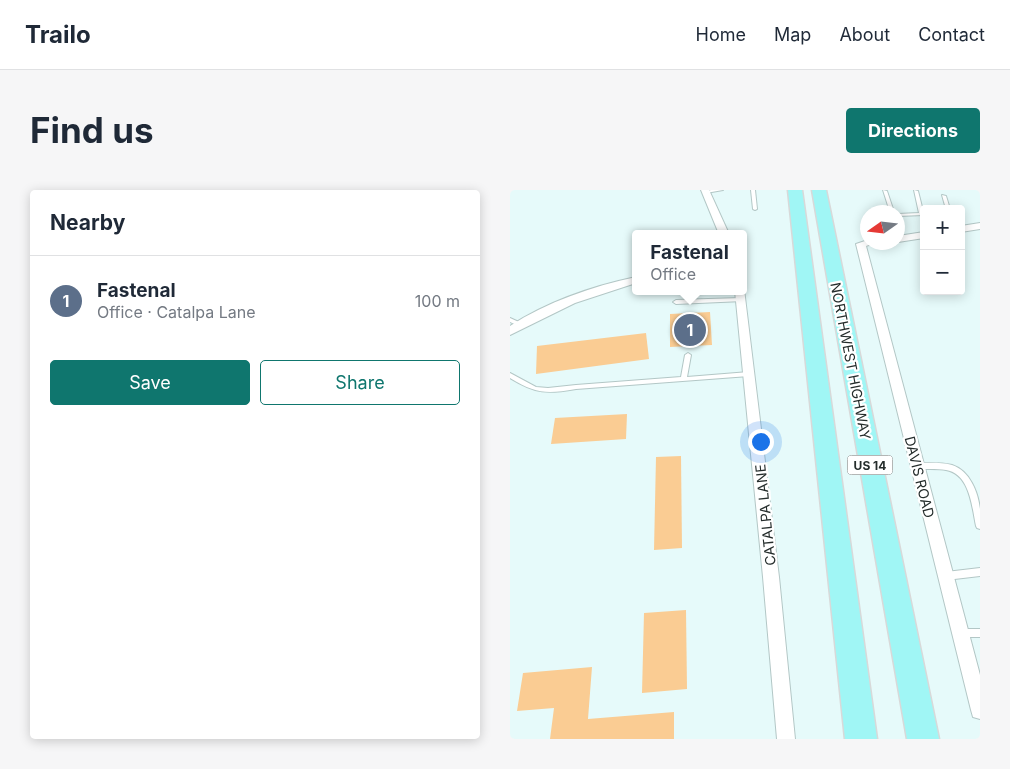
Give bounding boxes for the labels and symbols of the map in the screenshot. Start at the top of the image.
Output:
north arrow [860,205,905,250]
street label: NORTHWEST HIGHWAY [827,281,875,442]
pin: 1 [674,311,706,349]
your location [748,429,774,455]
street label: DAVIS ROAD [902,434,938,520]
road number: US 14 [848,456,892,474]
street label: CATALPA LANE [751,463,779,567]

